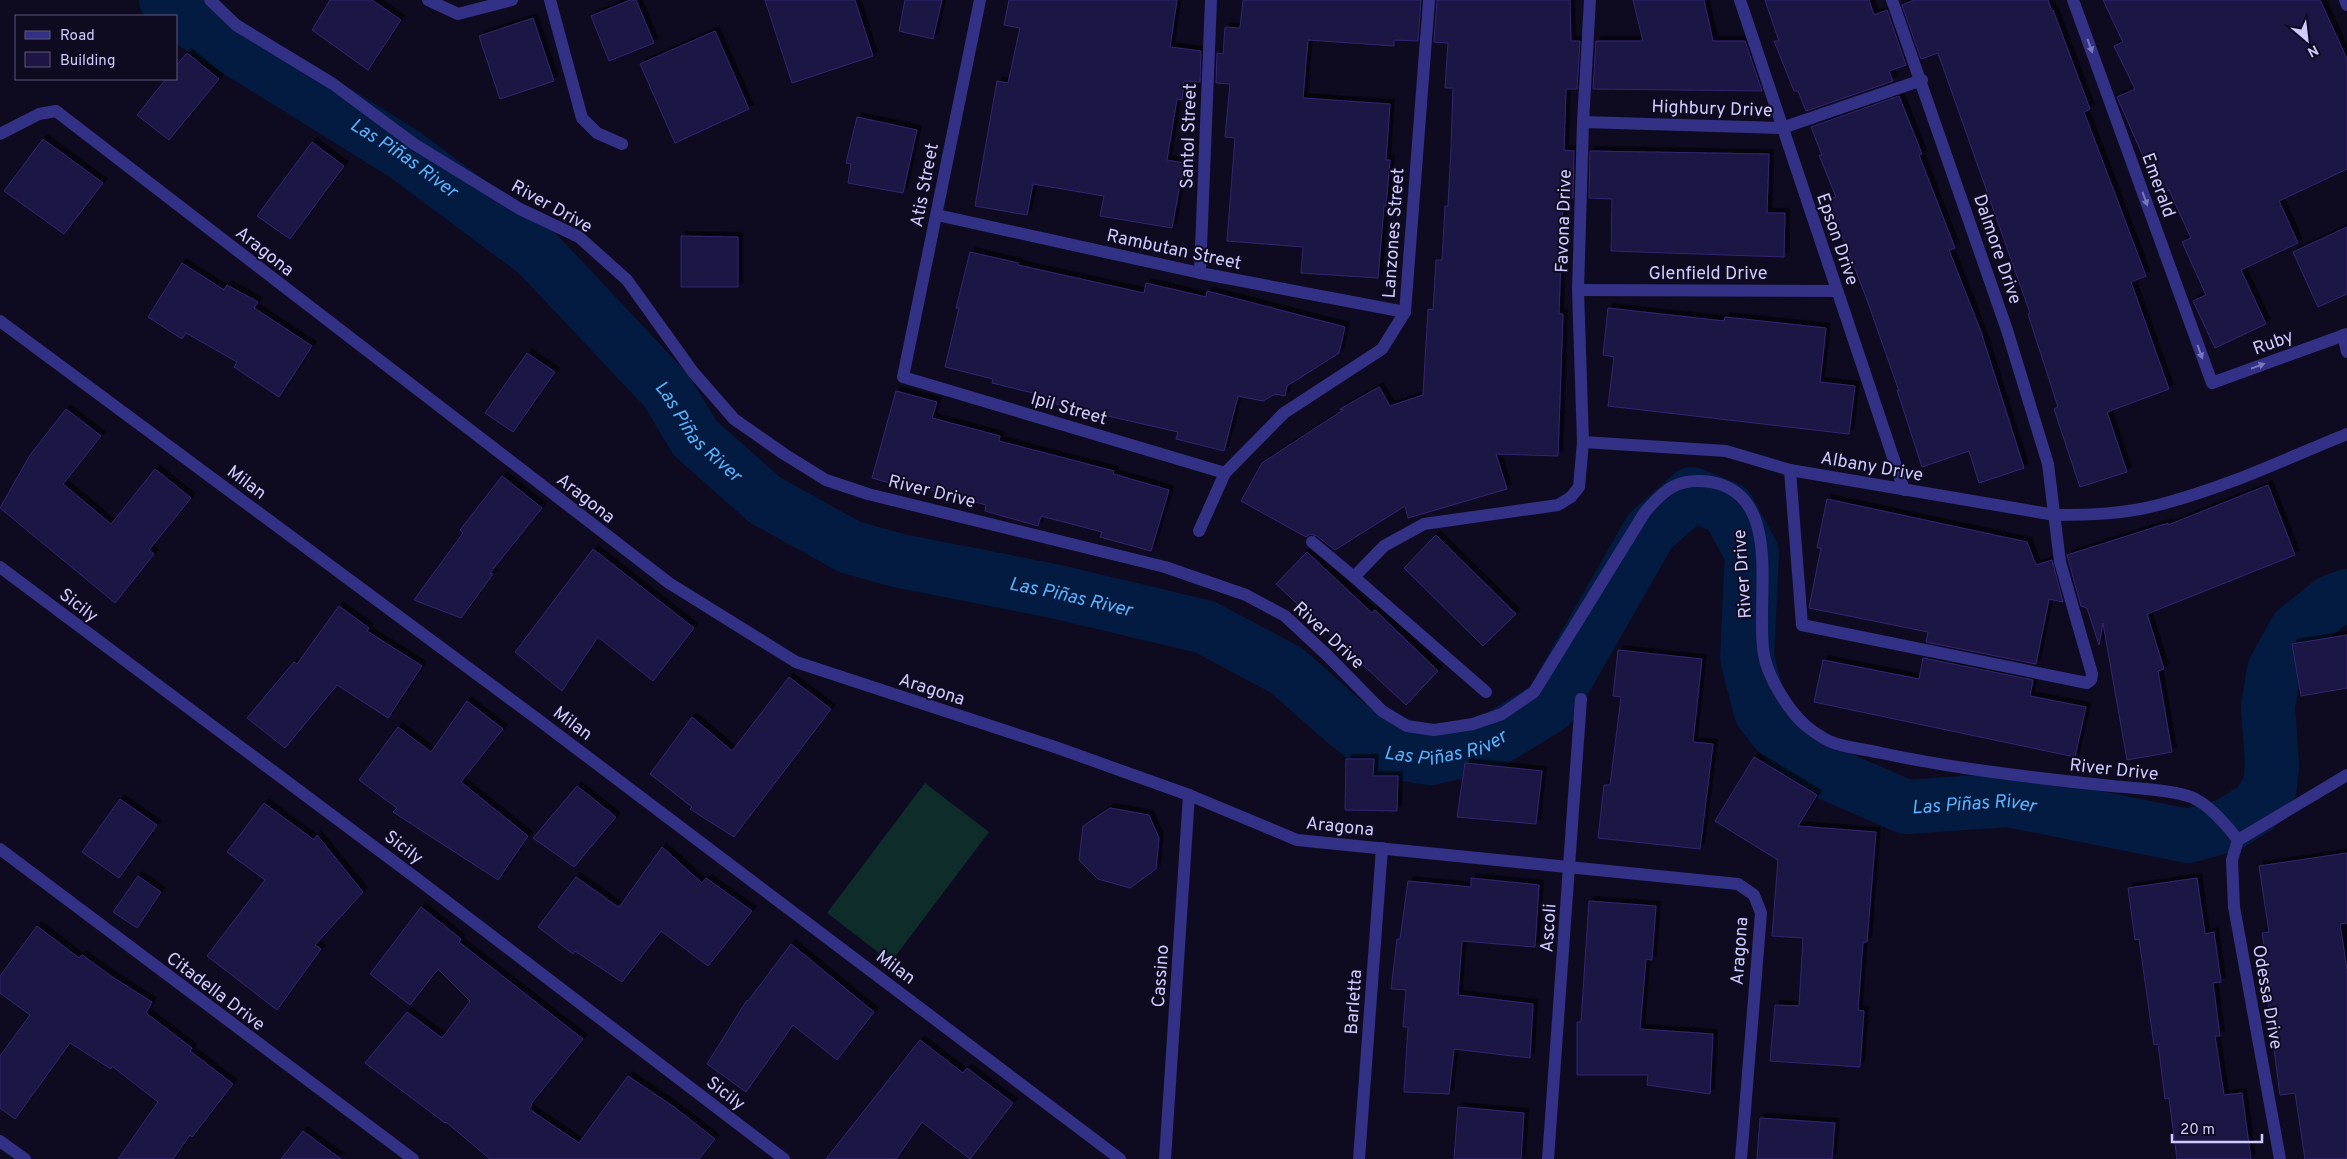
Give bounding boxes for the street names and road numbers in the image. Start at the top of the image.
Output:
street label: Santol Street [1176,83,1203,189]
street label: Highbury Drive [1651,96,1773,123]
street label: Atis Street [906,141,945,229]
street label: Emerald [2135,150,2180,221]
street label: Lanzones Street [1378,167,1411,299]
street label: Favona Drive [1551,169,1578,273]
street label: River Drive [507,176,596,239]
street label: Epson Drive [1810,190,1863,289]
street label: Dalmore Drive [1967,192,2026,307]
street label: Aragona [230,222,298,282]
street label: Rambutan Street [1104,225,1243,276]
street label: Glenfield Drive [1648,263,1768,286]
street label: Ruby [2250,326,2297,361]
street label: Ipil Street [1028,388,1109,431]
street label: Albany Drive [1819,447,1925,488]
street label: Milan [222,461,270,506]
street label: Aragona [551,469,619,529]
street label: River Drive [885,470,978,514]
street label: River Drive [1729,528,1758,619]
street label: Sicily [54,584,102,628]
street label: River Drive [1287,597,1369,675]
street label: Aragona [896,669,968,712]
street label: Milan [548,702,596,747]
street label: River Drive [2068,754,2160,787]
street label: Aragona [1305,812,1375,842]
street label: Sicily [379,826,427,870]
street label: Ascoli [1536,903,1563,953]
street label: Aragona [1727,916,1754,986]
street label: Odessa Drive [2246,943,2287,1051]
street label: Cassino [1148,944,1175,1008]
street label: Milan [871,946,919,991]
street label: Citadella Drive [161,947,269,1037]
street label: Barletta [1341,969,1368,1036]
street label: Sicily [701,1072,749,1116]

